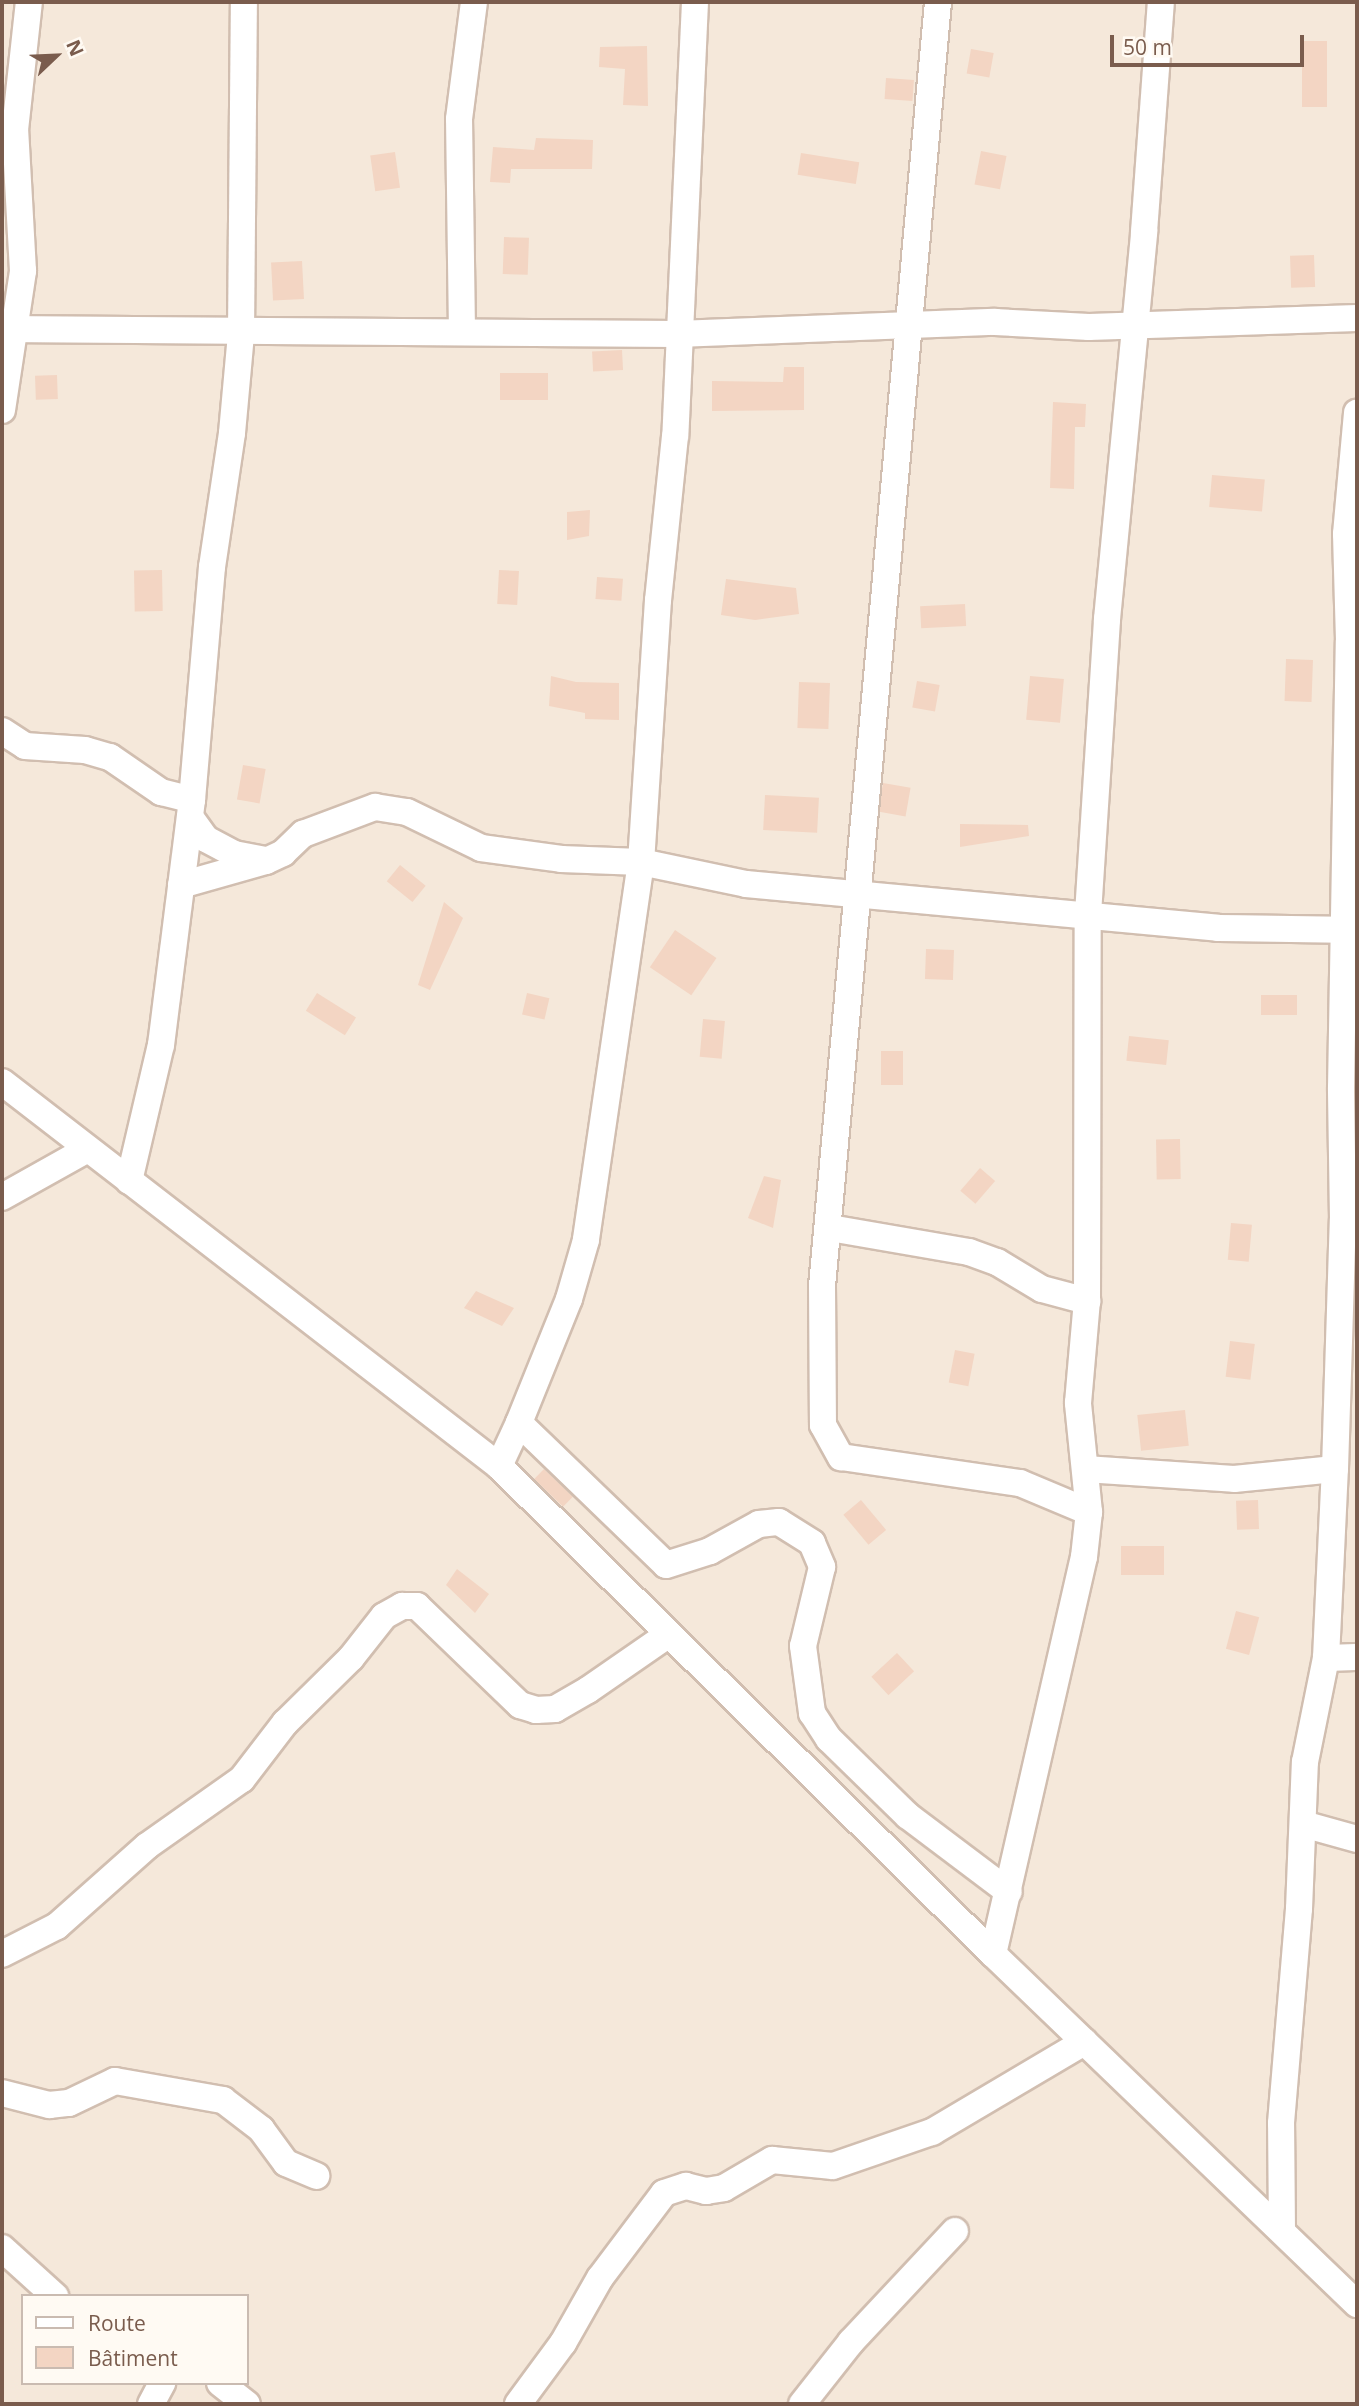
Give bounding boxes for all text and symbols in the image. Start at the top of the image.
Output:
north arrow [21,21,91,91]
scale bar [1114,21,1308,65]
text: 50 m [1123,33,1172,61]
text: N [60,36,90,60]
legend [21,2294,248,2385]
text: Route [88,2309,146,2337]
text: Bâtiment [88,2344,178,2372]

